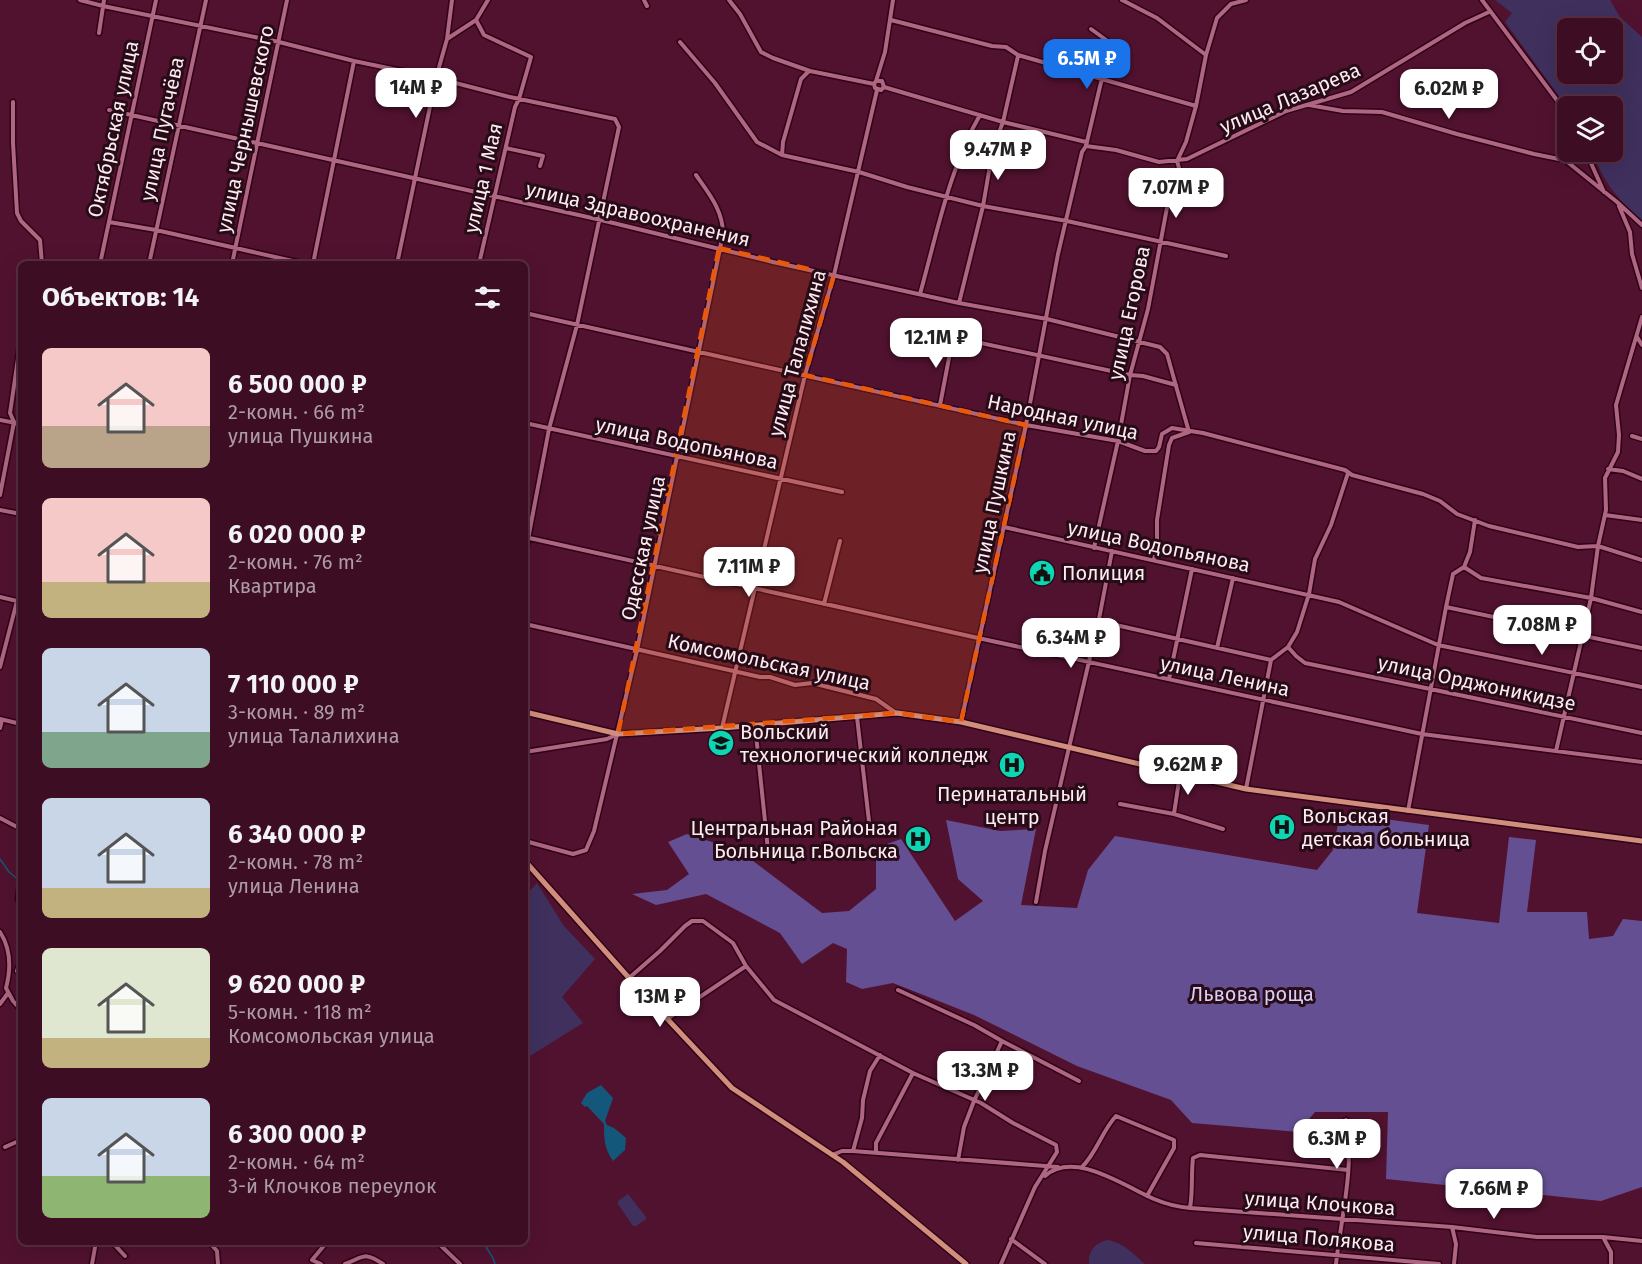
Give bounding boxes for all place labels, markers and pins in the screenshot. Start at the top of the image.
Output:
pin: 6.5M ₽ [1038,39,1136,90]
pin: 14M ₽ [374,68,458,119]
pin: 6.02M ₽ [1394,69,1504,120]
pin: 9.47M ₽ [943,130,1053,181]
pin: 7.07M ₽ [1121,168,1231,219]
pin: 12.1M ₽ [881,318,991,369]
pin: 7.11M ₽ [694,547,804,598]
public building icon: Полиция [1027,558,1057,588]
place label: Полиция [1062,561,1145,585]
pin: 7.08M ₽ [1487,605,1597,656]
pin: 6.34M ₽ [1016,618,1126,669]
place label: Вольский технологический колледж [740,720,988,767]
school or university icon: Вольский технологический колледж [706,728,736,758]
pin: 9.62M ₽ [1133,745,1243,796]
hospital icon: Перинатальный центр [997,750,1027,780]
place label: Перинатальный центр [937,782,1087,829]
place label: Вольская детская больница [1302,804,1470,851]
hospital icon: Вольская детская больница [1267,812,1297,842]
place label: Центральная Районая Больница г.Вольска [691,816,898,863]
hospital icon: Центральная Районая Больница г.Вольска [903,824,933,854]
pin: 13M ₽ [618,977,702,1028]
pin: 13.3M ₽ [930,1051,1040,1102]
pin: 6.3M ₽ [1288,1119,1386,1170]
pin: 7.66M ₽ [1439,1169,1549,1220]

